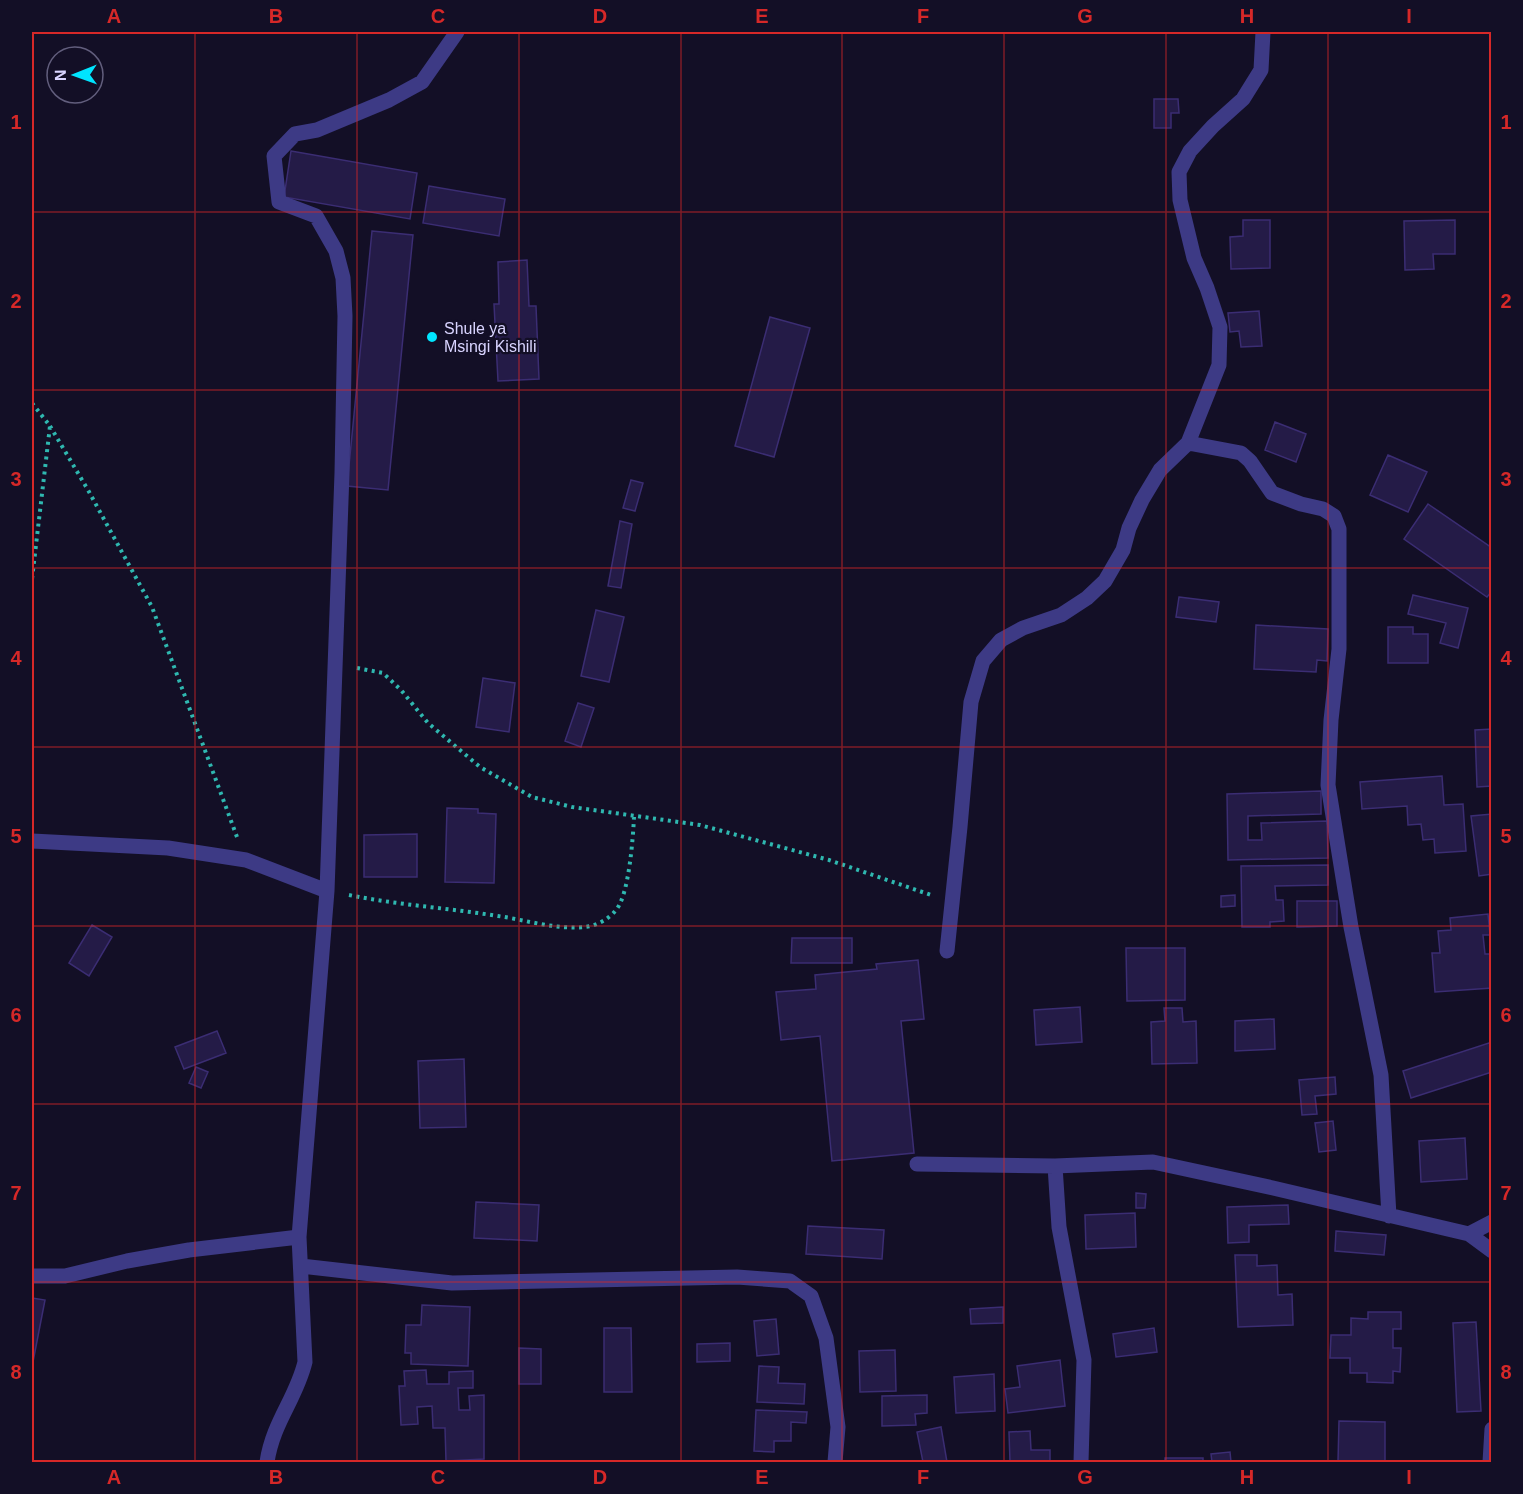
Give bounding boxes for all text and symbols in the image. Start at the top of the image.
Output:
text: A [107,5,121,27]
text: B [269,5,283,27]
text: C [431,5,445,27]
text: D [593,5,607,27]
text: E [755,5,769,27]
text: F [917,5,929,27]
text: G [1077,5,1093,27]
text: H [1240,5,1254,27]
text: I [1406,5,1412,27]
north arrow [45,45,105,105]
text: N [52,69,69,81]
text: 1 [10,111,22,133]
text: 1 [1500,111,1512,133]
text: 2 [10,290,22,312]
text: 2 [1500,290,1512,312]
place label: Shule ya Msingi Kishili [444,320,536,355]
marker: Shule ya Msingi Kishili [425,330,439,344]
text: 3 [10,468,22,490]
text: 3 [1500,468,1512,490]
text: 4 [10,647,22,669]
text: 4 [1500,647,1512,669]
text: 5 [10,825,22,847]
text: 5 [1500,825,1512,847]
text: 6 [10,1004,22,1026]
text: 6 [1500,1004,1512,1026]
text: 7 [10,1182,22,1204]
text: 7 [1500,1182,1512,1204]
text: 8 [10,1361,22,1383]
text: 8 [1500,1361,1512,1383]
text: A [107,1466,121,1488]
text: B [269,1466,283,1488]
text: C [431,1466,445,1488]
text: D [593,1466,607,1488]
text: E [755,1466,769,1488]
text: F [917,1466,929,1488]
text: G [1077,1466,1093,1488]
text: H [1240,1466,1254,1488]
text: I [1406,1466,1412,1488]

